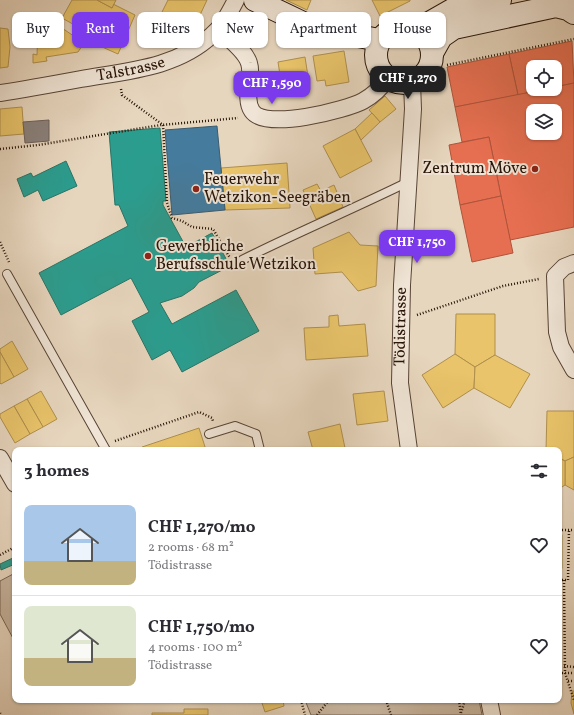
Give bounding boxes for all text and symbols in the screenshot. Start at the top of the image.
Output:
chip: Buy [12,12,64,48]
chip: Rent [72,12,129,48]
chip: Filters [137,12,204,48]
chip: New [212,12,268,48]
chip: Apartment [276,12,371,48]
chip: House [379,12,446,48]
street label: Talstrasse [95,52,168,87]
map controls [526,60,562,140]
button: locate [526,60,562,96]
pin: CHF 1,270 [362,66,454,100]
text: CHF 1,270 [379,70,437,88]
pin: CHF 1,590 [226,71,318,105]
text: CHF 1,590 [242,75,302,93]
button: layers [526,104,562,140]
place label: Zentrum Möve [422,158,527,180]
marker: Zentrum Möve [530,164,540,174]
place label: Feuerwehr Wetzikon-Seegräben [204,169,351,209]
marker: Feuerwehr Wetzikon-Seegräben [191,184,201,194]
pin: CHF 1,750 [371,230,463,264]
text: CHF 1,750 [388,234,446,252]
place label: Gewerbliche Berufsschule Wetzikon [156,236,316,276]
marker: Gewerbliche Berufsschule Wetzikon [143,251,153,261]
street label: Tödistrasse [389,287,413,366]
text: 3 homes [24,460,89,483]
icon: filters [528,460,550,482]
text: CHF 1,270/mo [148,516,255,539]
icon: home [56,521,104,569]
icon: heart [528,534,550,556]
text: 2 rooms · 68 m² [148,539,234,557]
text: Tödistrasse [148,557,212,575]
text: CHF 1,750/mo [148,616,255,639]
icon: home [56,622,104,670]
icon: heart [528,635,550,657]
text: 4 rooms · 100 m² [148,639,242,657]
text: Tödistrasse [148,657,212,675]

